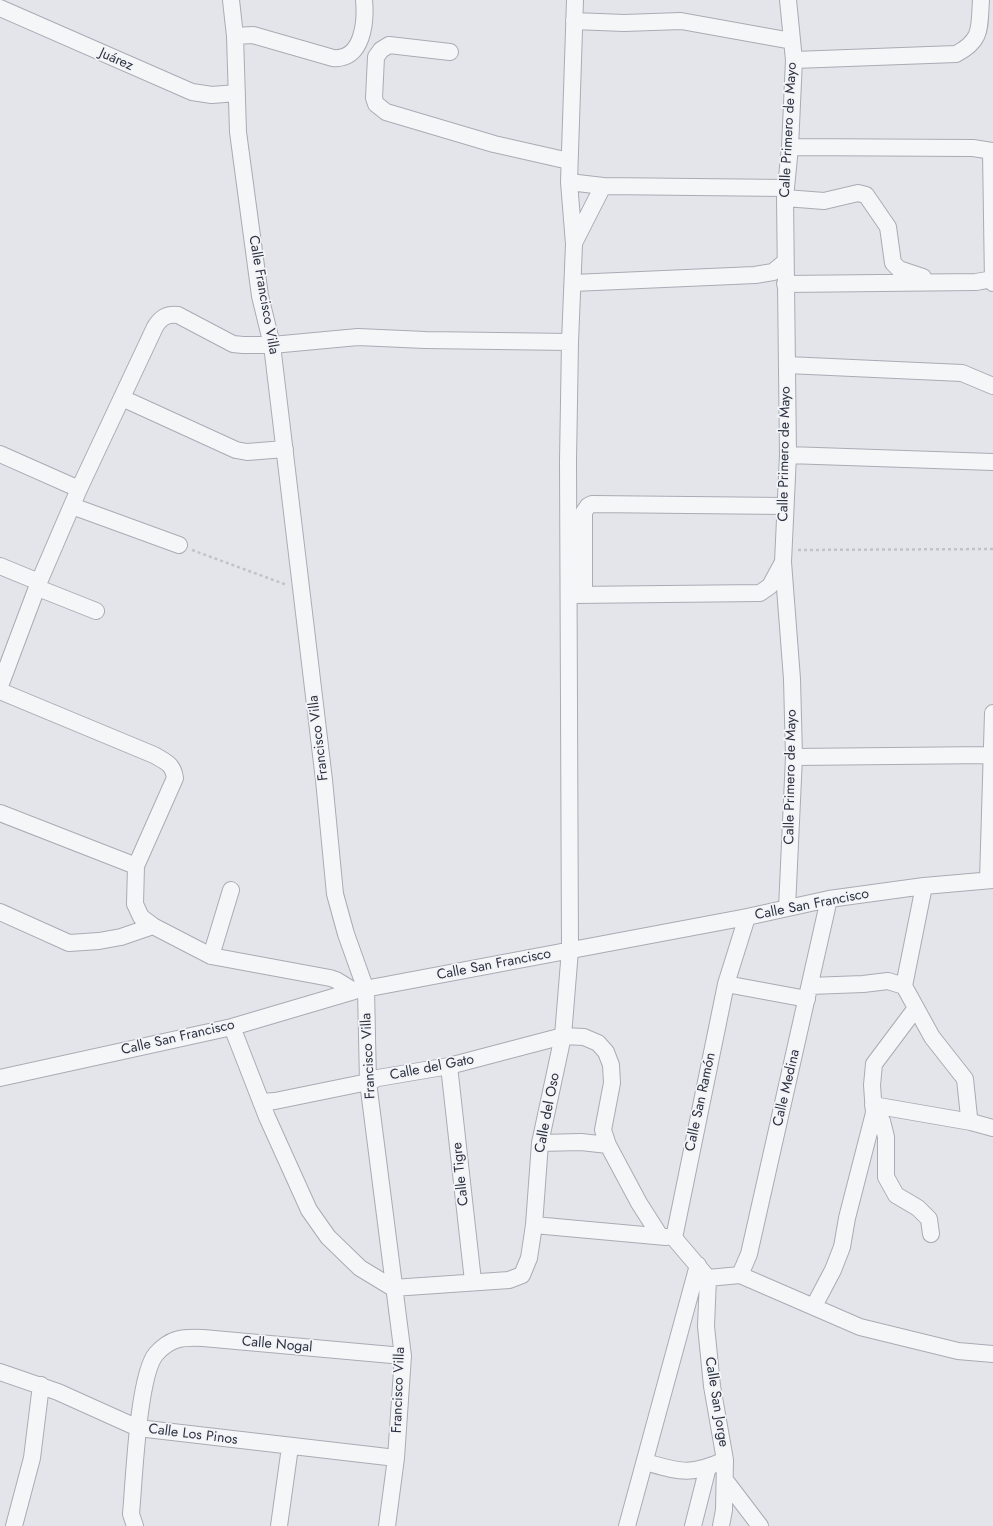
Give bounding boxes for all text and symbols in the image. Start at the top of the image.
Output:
street label: Juárez [96,45,136,75]
street label: Calle Primero de Mayo [777,62,801,198]
street label: Calle Francisco Villa [244,234,282,356]
street label: Calle Primero de Mayo [775,386,795,522]
street label: Francisco Villa [305,694,333,782]
street label: Calle Primero de Mayo [781,709,801,845]
street label: Calle San Francisco [753,886,871,924]
street label: Calle San Francisco [435,946,553,984]
street label: Francisco Villa [358,1013,380,1099]
street label: Calle San Francisco [120,1017,236,1059]
street label: Calle Medina [770,1048,804,1128]
street label: Calle San Ramón [682,1051,720,1153]
street label: Calle del Gato [388,1052,476,1084]
street label: Calle del Oso [532,1072,564,1154]
street label: Calle Tigre [449,1141,473,1207]
street label: Calle Nogal [241,1334,313,1356]
street label: Francisco Villa [389,1347,409,1433]
street label: Calle San Jorge [701,1356,731,1448]
street label: Calle Los Pinos [147,1421,239,1449]

